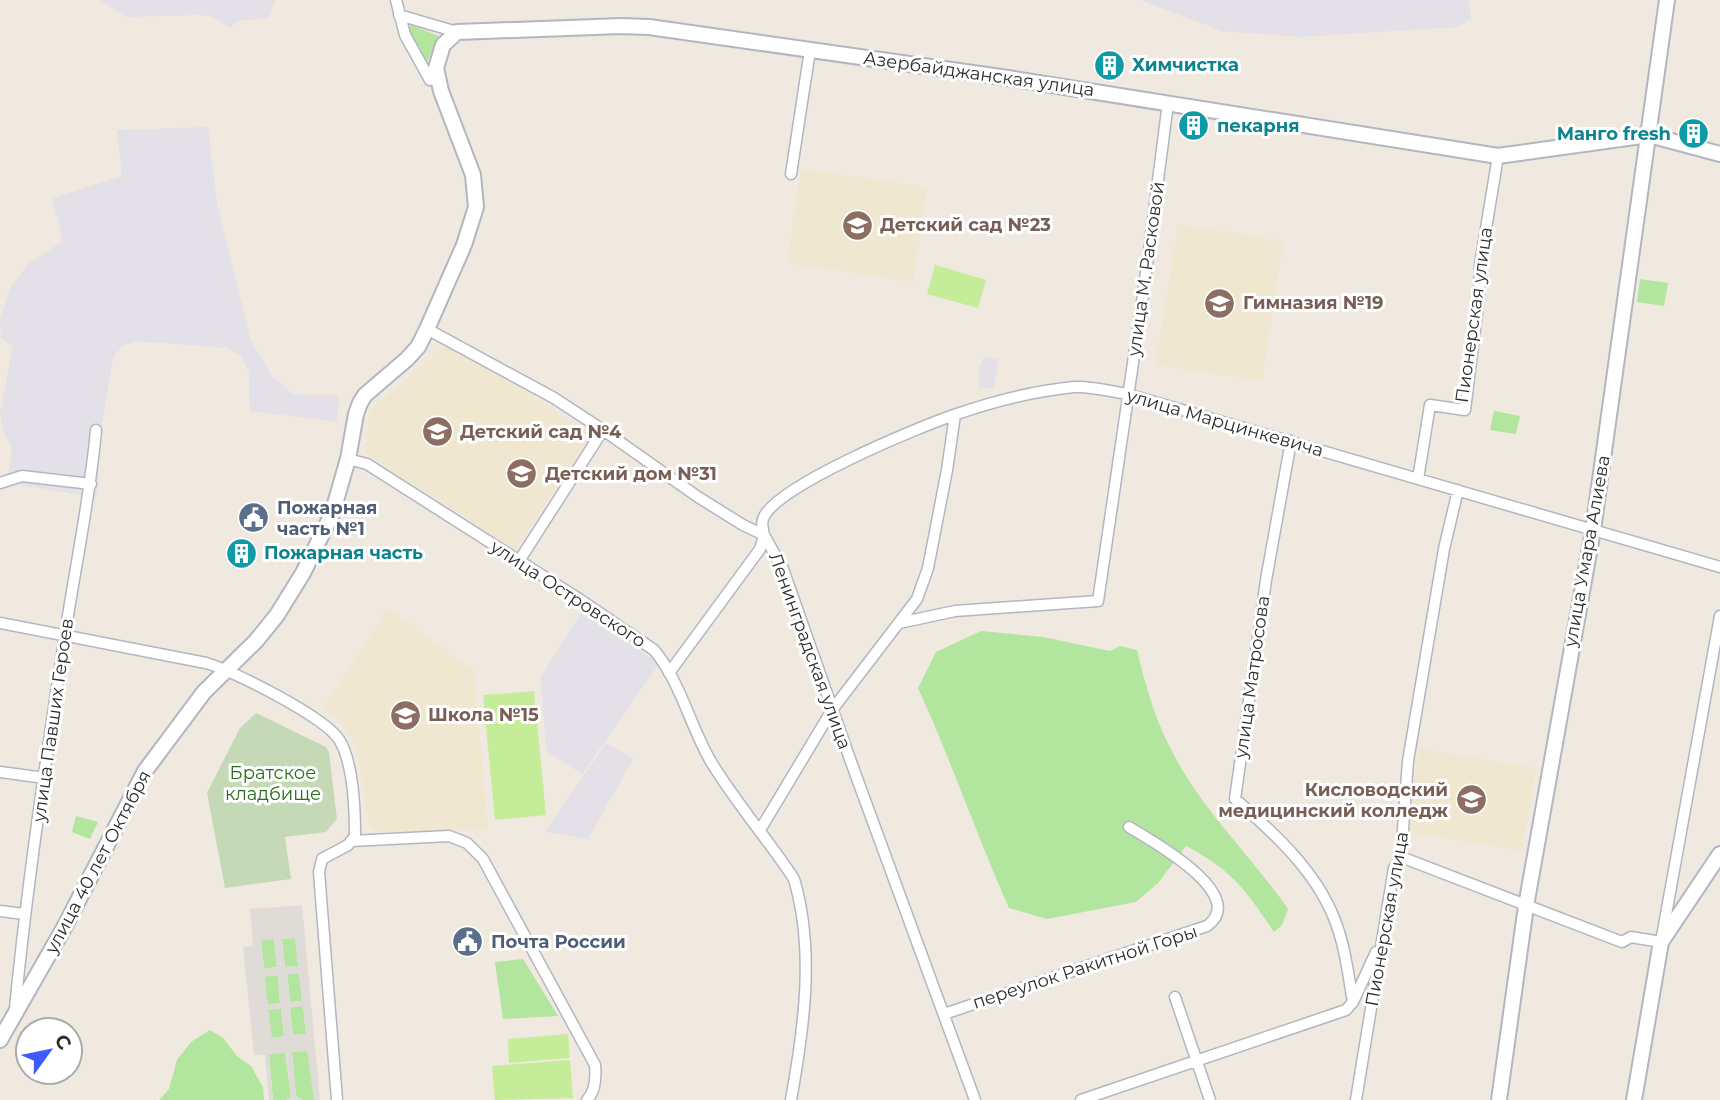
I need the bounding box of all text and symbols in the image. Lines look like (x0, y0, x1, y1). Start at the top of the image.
street label: Азербайджанская улица (862, 47, 1096, 101)
building icon: Химчистка (1092, 48, 1126, 82)
place label: Химчистка (1132, 54, 1239, 76)
building icon: пекарня (1177, 109, 1211, 143)
place label: пекарня (1217, 115, 1299, 137)
building icon: Манго fresh (1677, 117, 1711, 151)
place label: Манго fresh (1557, 123, 1671, 145)
street label: улица М. Расковой (1123, 180, 1169, 359)
school or university icon: Детский сад №23 (840, 208, 874, 242)
place label: Детский сад №23 (880, 214, 1051, 236)
street label: Пионерская улица (1451, 226, 1497, 404)
school or university icon: Гимназия №19 (1203, 286, 1237, 320)
place label: Гимназия №19 (1243, 292, 1384, 314)
street label: улица Марцинкевича (1123, 384, 1326, 462)
school or university icon: Детский сад №4 (420, 415, 454, 449)
place label: Детский сад №4 (460, 421, 622, 443)
street label: улица Умара Алиева (1559, 453, 1615, 650)
school or university icon: Детский дом №31 (505, 457, 539, 491)
place label: Детский дом №31 (545, 463, 717, 485)
place label: Пожарная часть №1 (277, 497, 377, 540)
public building icon: Пожарная часть №1 (237, 501, 271, 535)
street label: улица Островского (485, 535, 650, 652)
building icon: Пожарная часть (224, 536, 258, 570)
place label: Пожарная часть (264, 542, 423, 564)
street label: Ленинградская улица (764, 550, 856, 752)
street label: улица Матросова (1230, 594, 1274, 761)
street label: улица Павших Героев (28, 617, 78, 824)
school or university icon: Школа №15 (388, 698, 422, 732)
place label: Школа №15 (428, 704, 539, 726)
park label: Братское кладбище (225, 762, 321, 805)
street label: улица 40 лет Октября (40, 767, 156, 958)
place label: Кисловодский медицинский колледж (1218, 779, 1449, 822)
school or university icon: Кисловодский медицинский колледж (1454, 783, 1488, 817)
street label: Пионерская улица (1361, 830, 1413, 1008)
street label: переулок Ракитной Горы (970, 920, 1200, 1014)
public building icon: Почта России (451, 925, 485, 959)
place label: Почта России (491, 931, 626, 953)
north arrow (14, 1016, 84, 1086)
text: С (49, 1030, 76, 1054)

